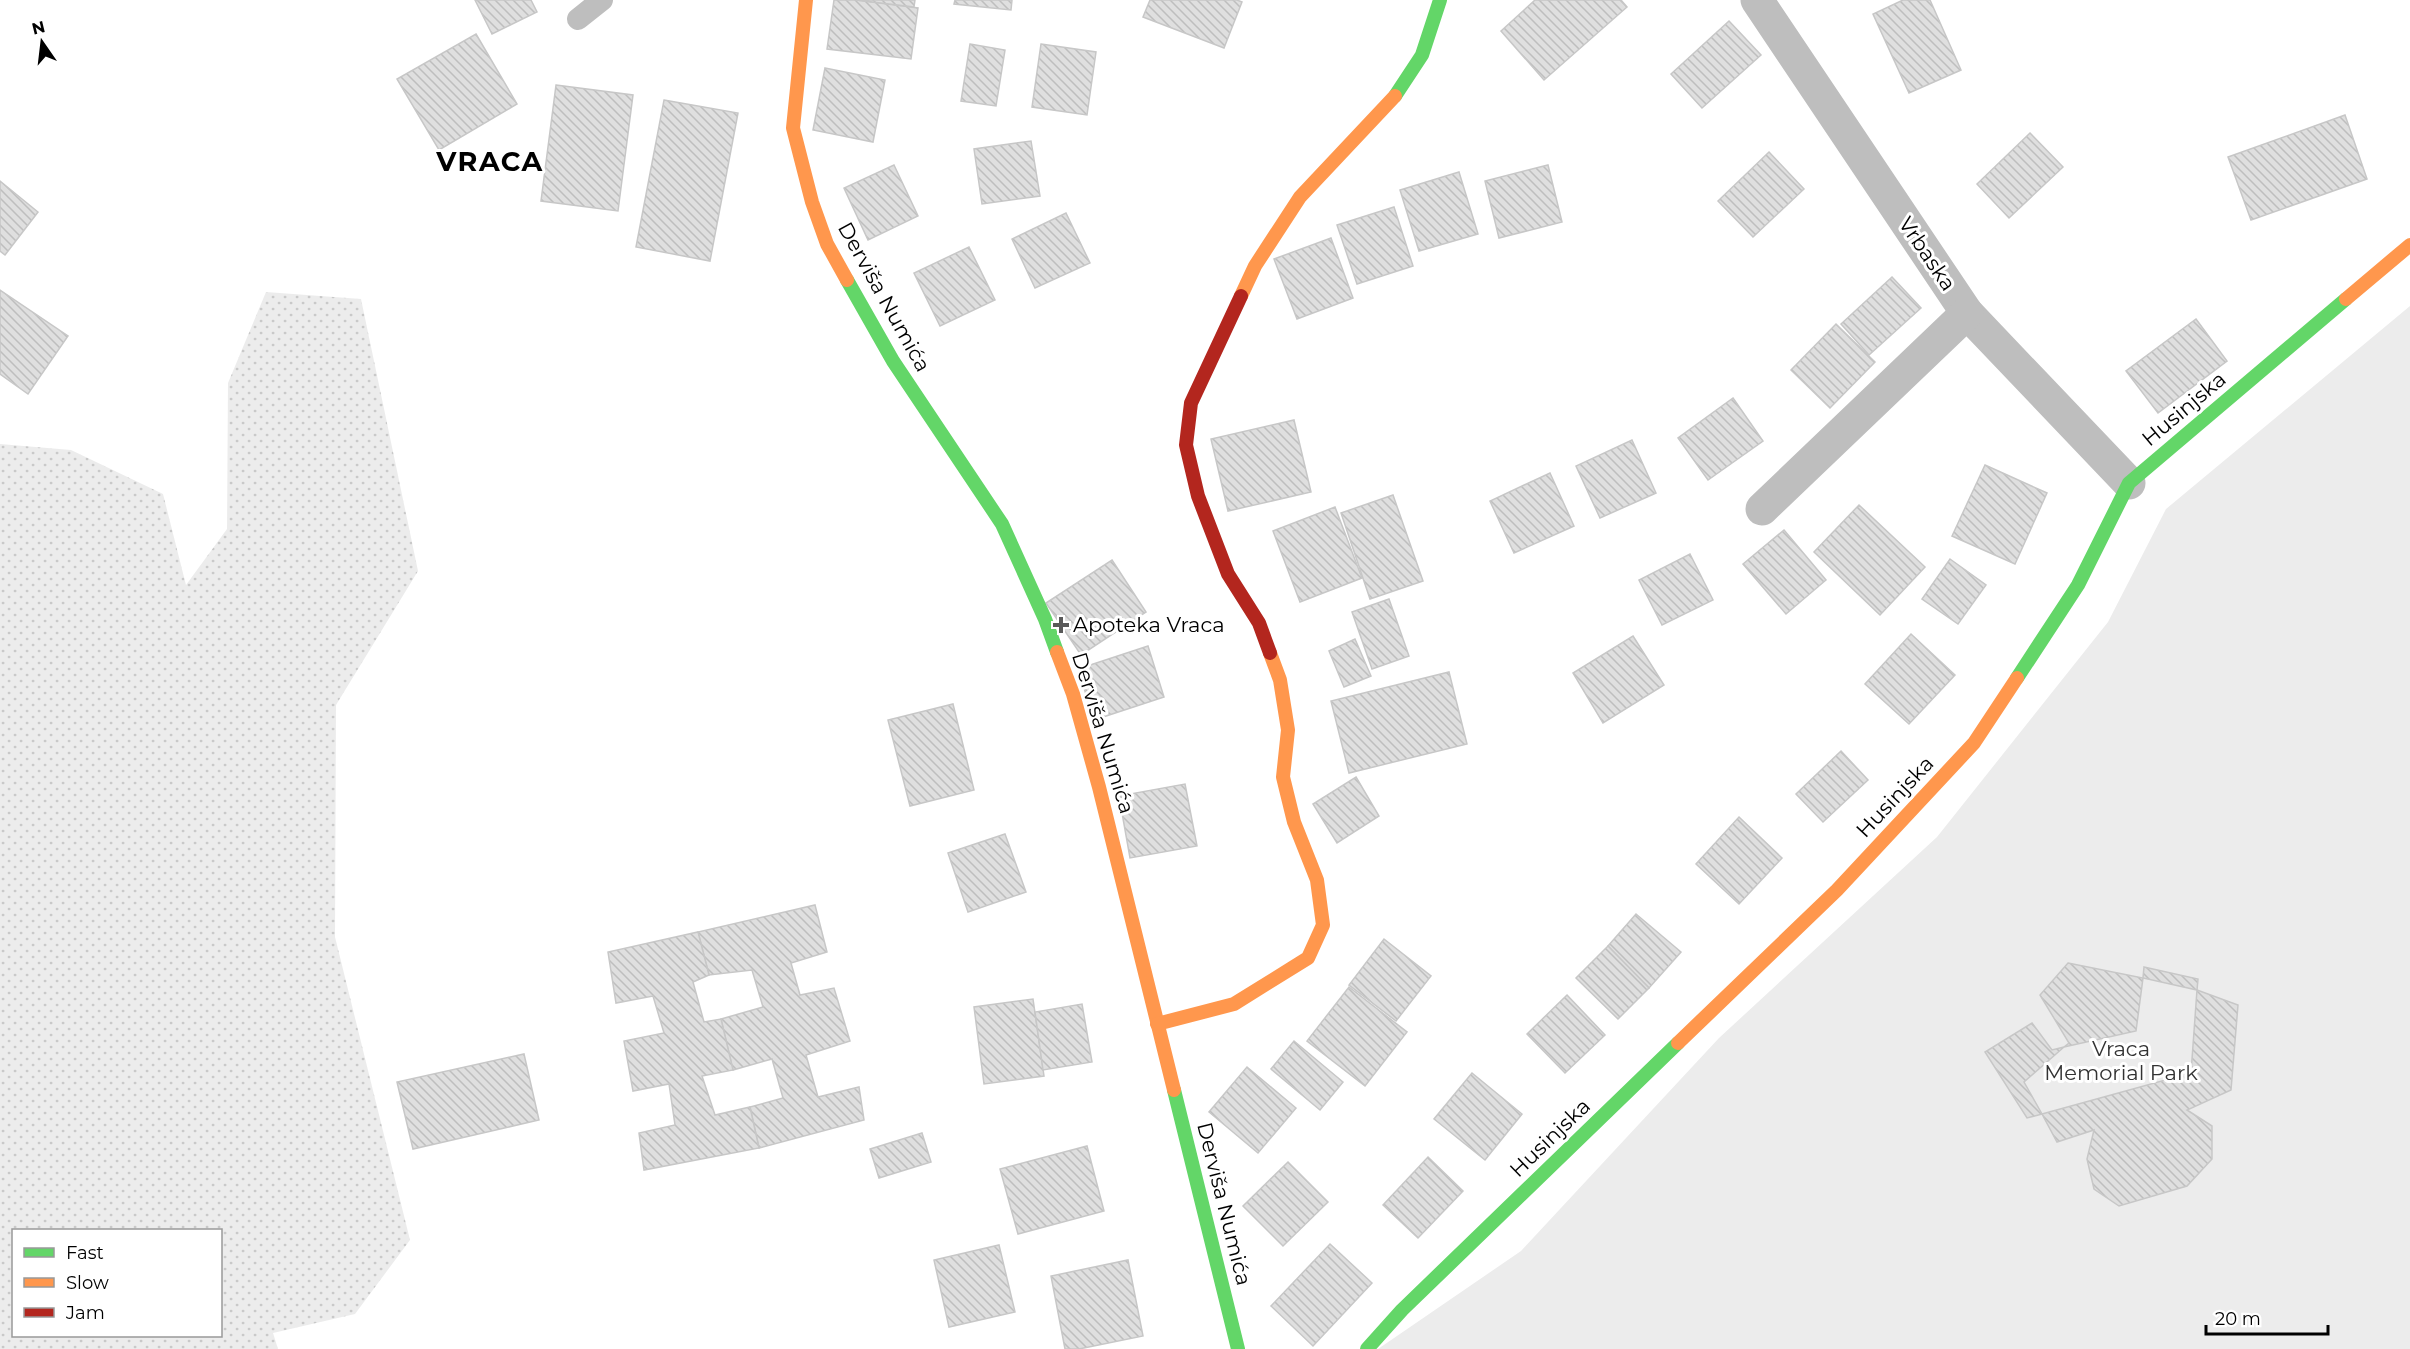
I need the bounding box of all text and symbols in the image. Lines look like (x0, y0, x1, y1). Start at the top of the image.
north arrow (12, 12, 72, 72)
text: N (30, 17, 47, 39)
district label: VRACA (435, 145, 544, 178)
street label: Vrbaska (1894, 212, 1961, 295)
street label: Derviša Numića (833, 218, 936, 376)
street label: Husinjska (2137, 366, 2231, 451)
place label: Apoteka Vraca (1073, 612, 1225, 637)
marker: Apoteka Vraca (1054, 618, 1068, 632)
street label: Derviša Numića (1067, 649, 1140, 816)
street label: Husinjska (1851, 751, 1939, 842)
park label: Vraca Memorial Park (2044, 1036, 2198, 1085)
street label: Husinjska (1504, 1093, 1595, 1182)
street label: Derviša Numića (1192, 1120, 1257, 1288)
legend (12, 1229, 222, 1337)
text: Fast (66, 1242, 104, 1264)
text: Slow (66, 1272, 109, 1294)
scale bar (2206, 1298, 2328, 1336)
text: Jam (65, 1302, 105, 1324)
text: 20 m (2215, 1308, 2261, 1330)

